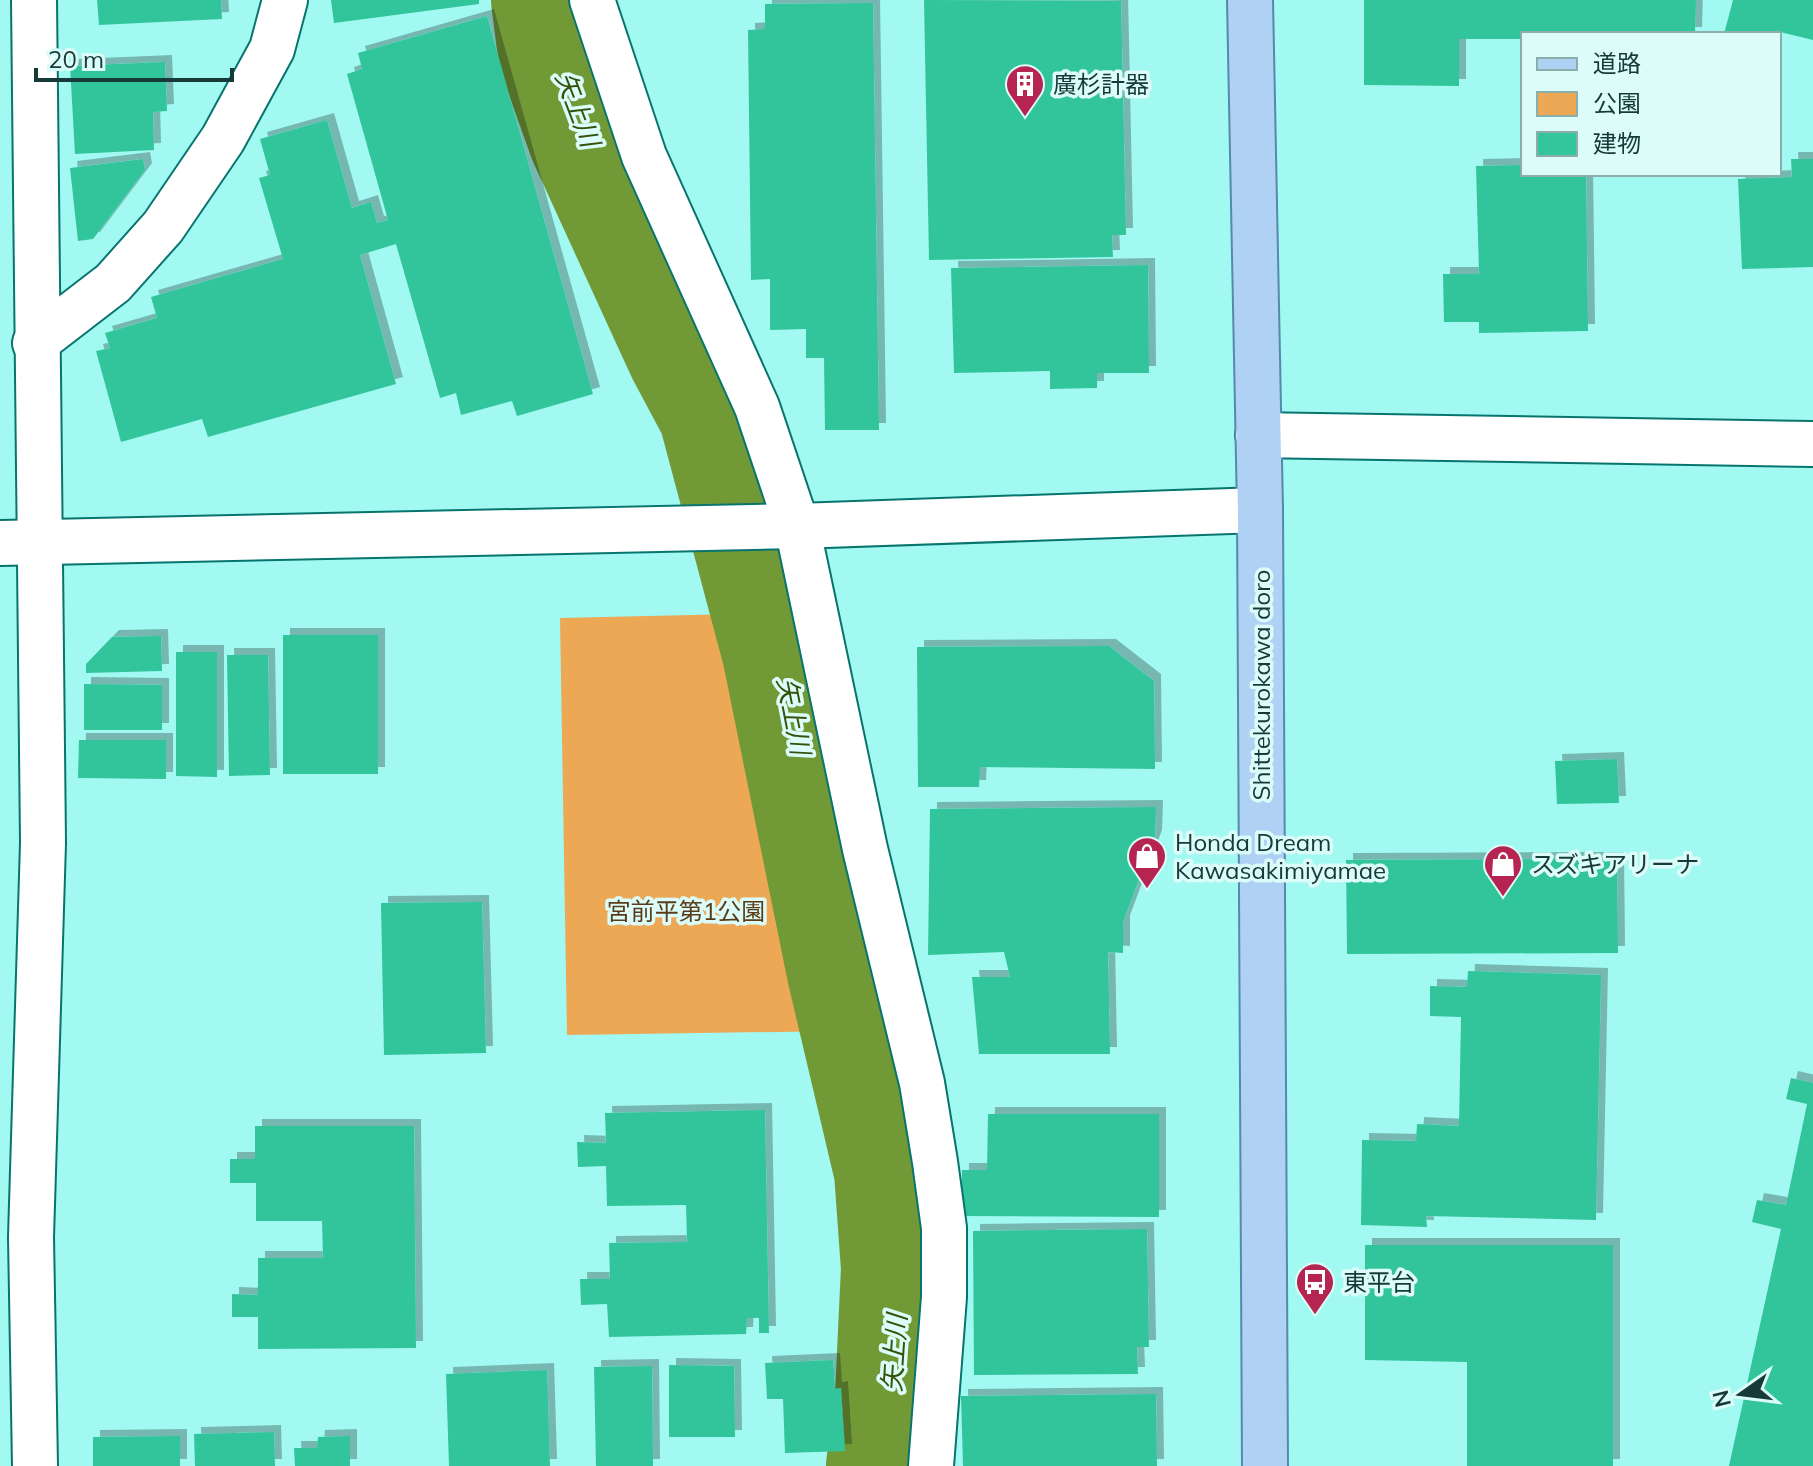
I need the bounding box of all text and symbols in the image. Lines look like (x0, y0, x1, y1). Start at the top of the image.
scale bar (36, 32, 232, 82)
legend (1521, 32, 1781, 176)
text: 20 m (48, 44, 104, 74)
text: 道路 (1593, 48, 1641, 78)
building icon: 廣杉計器 (1004, 63, 1046, 118)
water label: 矢上川 (549, 67, 608, 154)
place label: 廣杉計器 (1053, 69, 1149, 99)
text: 公園 (1593, 88, 1641, 118)
text: 建物 (1593, 128, 1641, 158)
street label: Shittekurokawa doro (1246, 570, 1276, 800)
water label: 矢上川 (770, 675, 818, 760)
place label: Honda Dream Kawasakimiyamae (1175, 827, 1386, 885)
shop icon: Honda Dream Kawasakimiyamae (1126, 835, 1168, 890)
shop icon: スズキアリーナ (1482, 843, 1524, 898)
place label: スズキアリーナ (1531, 849, 1699, 879)
park label: 宮前平第1公園 (607, 896, 765, 926)
bus stop icon: 東平台 (1294, 1261, 1336, 1316)
place label: 東平台 (1343, 1267, 1415, 1297)
water label: 矢上川 (875, 1310, 913, 1393)
north arrow (1701, 1354, 1781, 1434)
text: N (1706, 1387, 1737, 1410)

